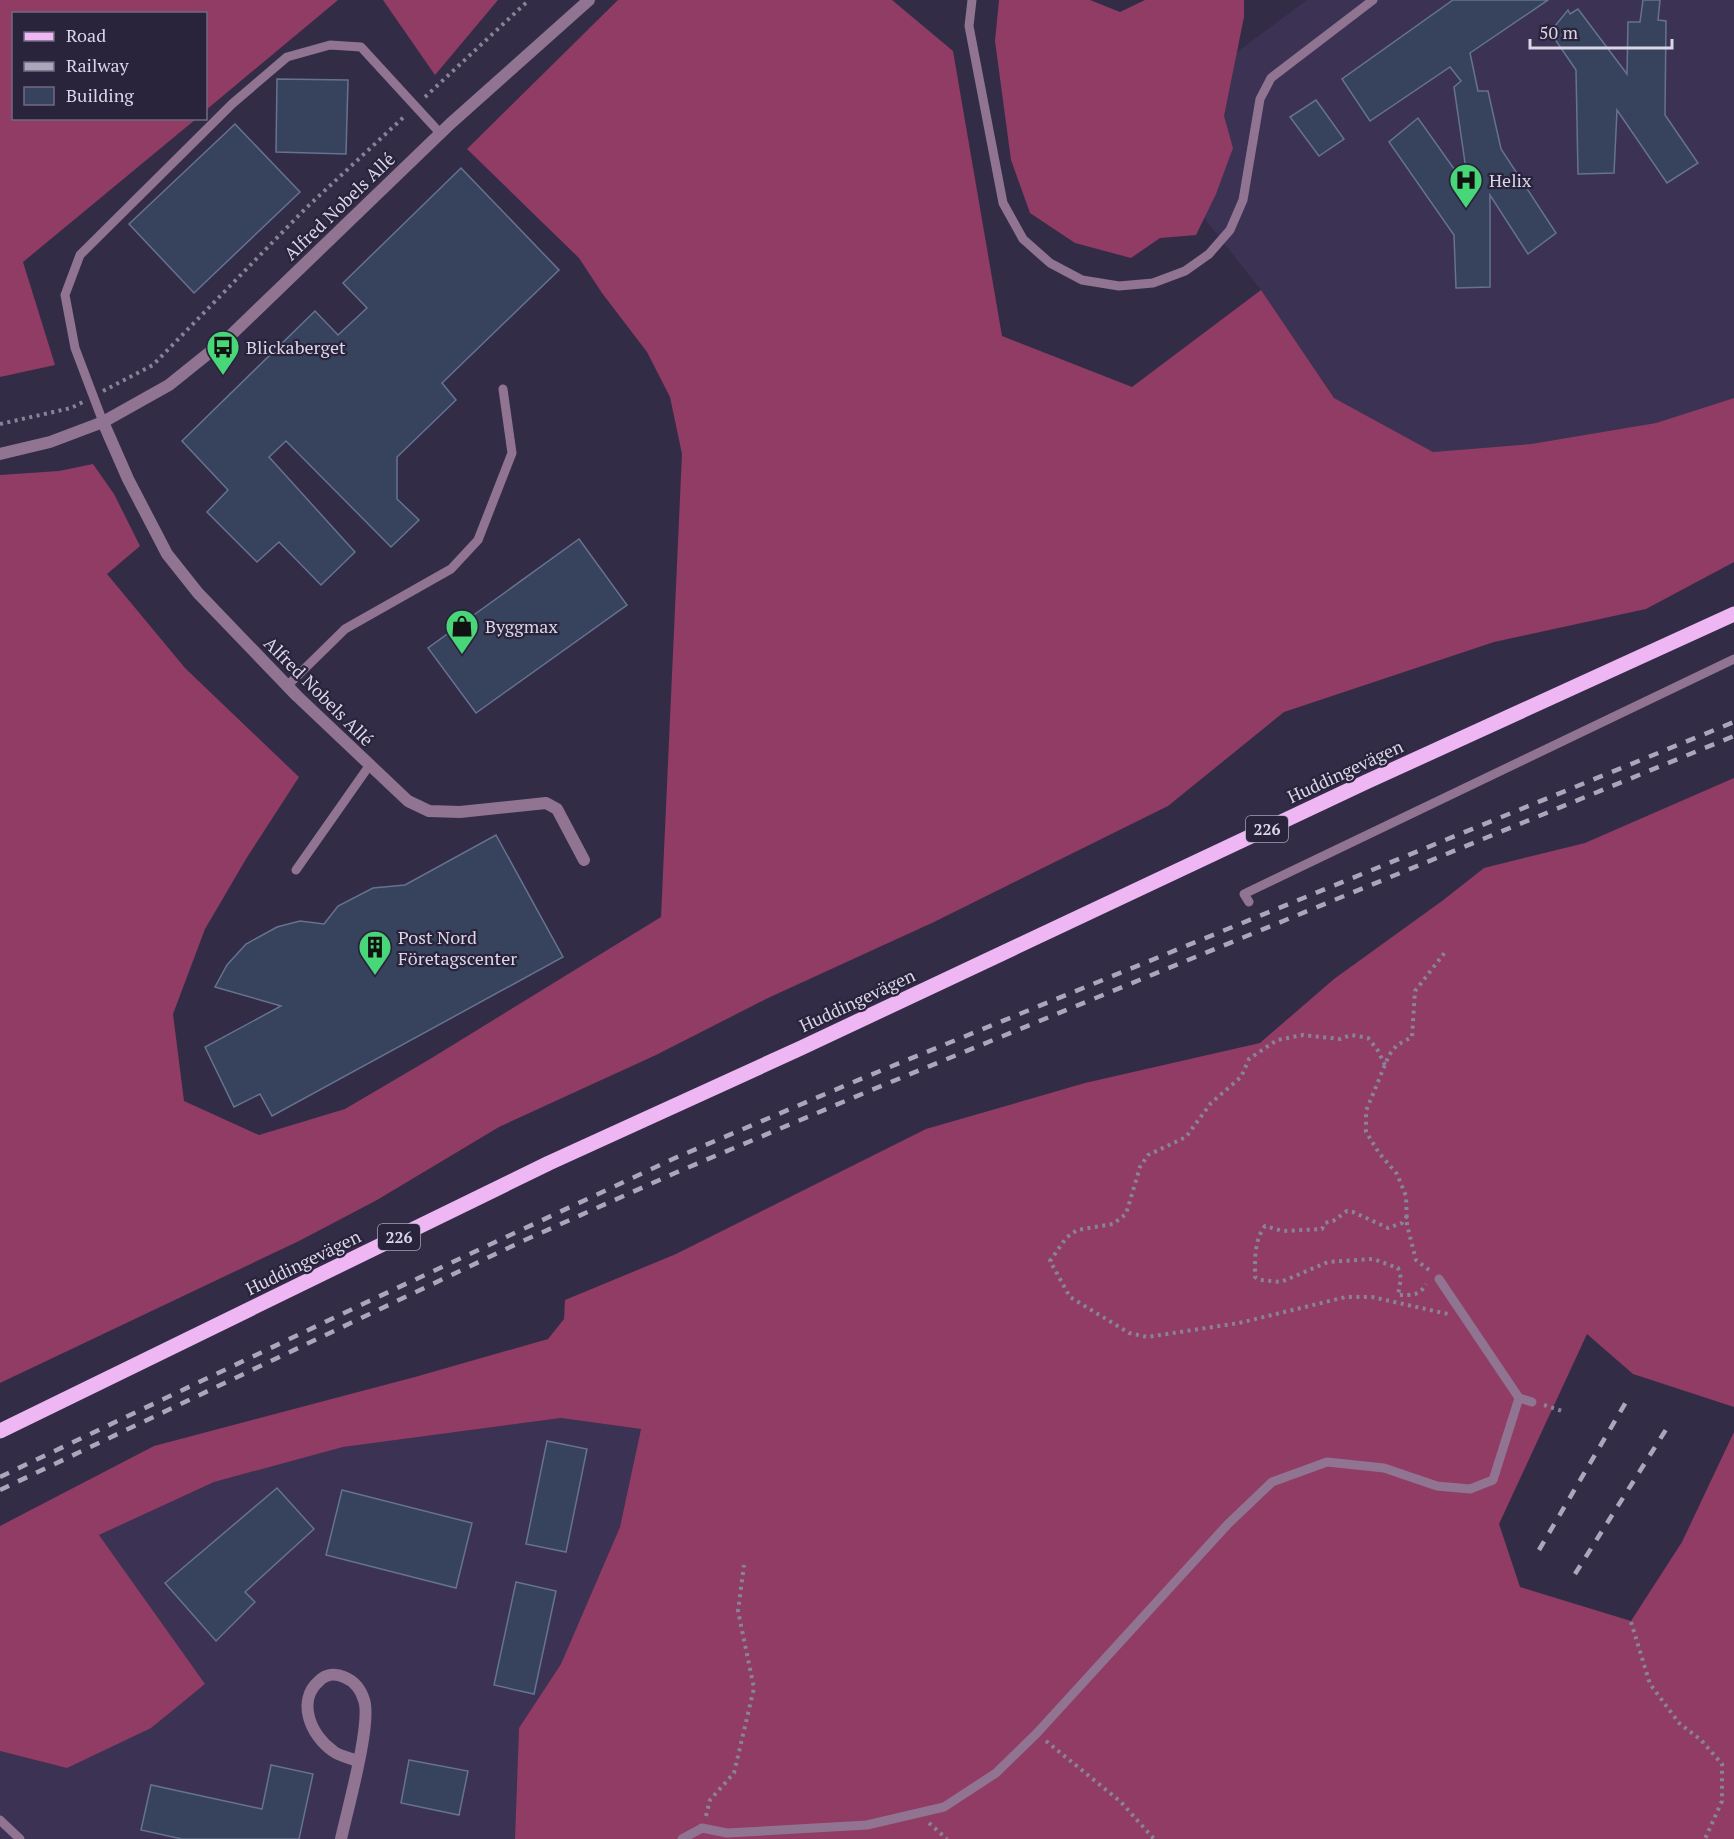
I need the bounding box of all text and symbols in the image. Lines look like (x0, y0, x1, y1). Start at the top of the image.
legend (12, 12, 207, 120)
scale bar (1530, 12, 1672, 50)
text: 50 m (1539, 20, 1579, 44)
text: Road (66, 23, 106, 47)
text: Railway (66, 53, 130, 77)
text: Building (66, 83, 134, 107)
street label: Alfred Nobels Allé (278, 147, 400, 265)
hospital icon: Helix (1448, 162, 1484, 209)
place label: Helix (1489, 168, 1532, 192)
bus stop icon: Blickaberget (205, 329, 241, 376)
place label: Blickaberget (246, 335, 346, 359)
shop icon: Byggmax (444, 608, 480, 655)
place label: Byggmax (485, 614, 558, 638)
street label: Alfred Nobels Allé (259, 631, 379, 751)
street label: Huddingevägen (1283, 734, 1407, 808)
road number: 226 (1246, 816, 1288, 842)
place label: Post Nord Företagscenter (398, 925, 517, 970)
building icon: Post Nord Företagscenter (357, 929, 393, 976)
street label: Huddingevägen (795, 963, 919, 1037)
street label: Huddingevägen (241, 1224, 365, 1300)
road number: 226 (378, 1224, 420, 1250)

